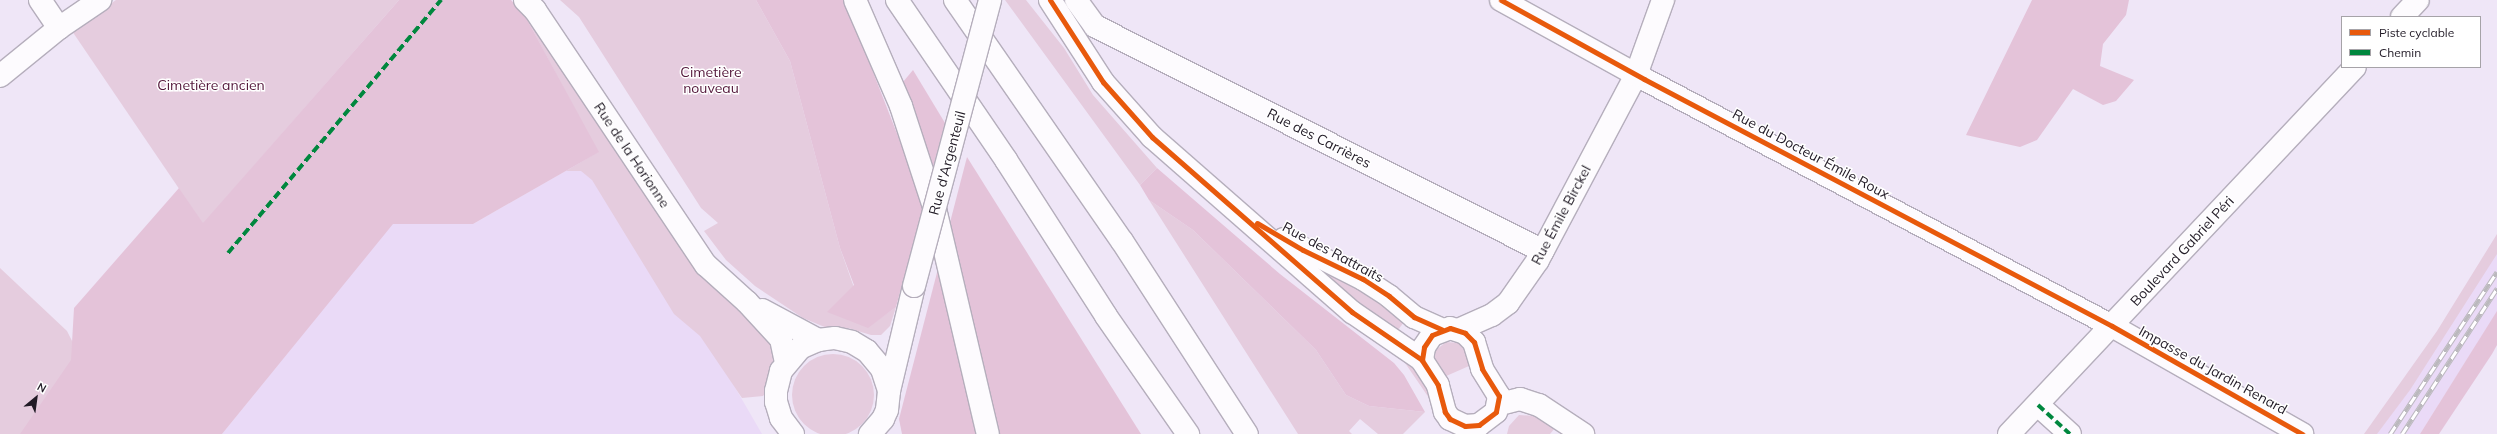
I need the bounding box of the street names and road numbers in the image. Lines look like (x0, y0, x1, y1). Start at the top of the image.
street label: Rue de la Horionne (591, 99, 673, 211)
street label: Rue des Carrières (1264, 105, 1374, 171)
street label: Rue du Docteur Émile Roux (1730, 105, 1892, 203)
street label: Rue d'Argenteuil (925, 109, 969, 217)
street label: Rue Émile Birckel (1528, 162, 1594, 268)
street label: Boulevard Gabriel Péri (2127, 193, 2237, 309)
street label: Rue des Rattraits (1280, 218, 1386, 286)
street label: Impasse du Jardin Renard (2136, 322, 2290, 418)

